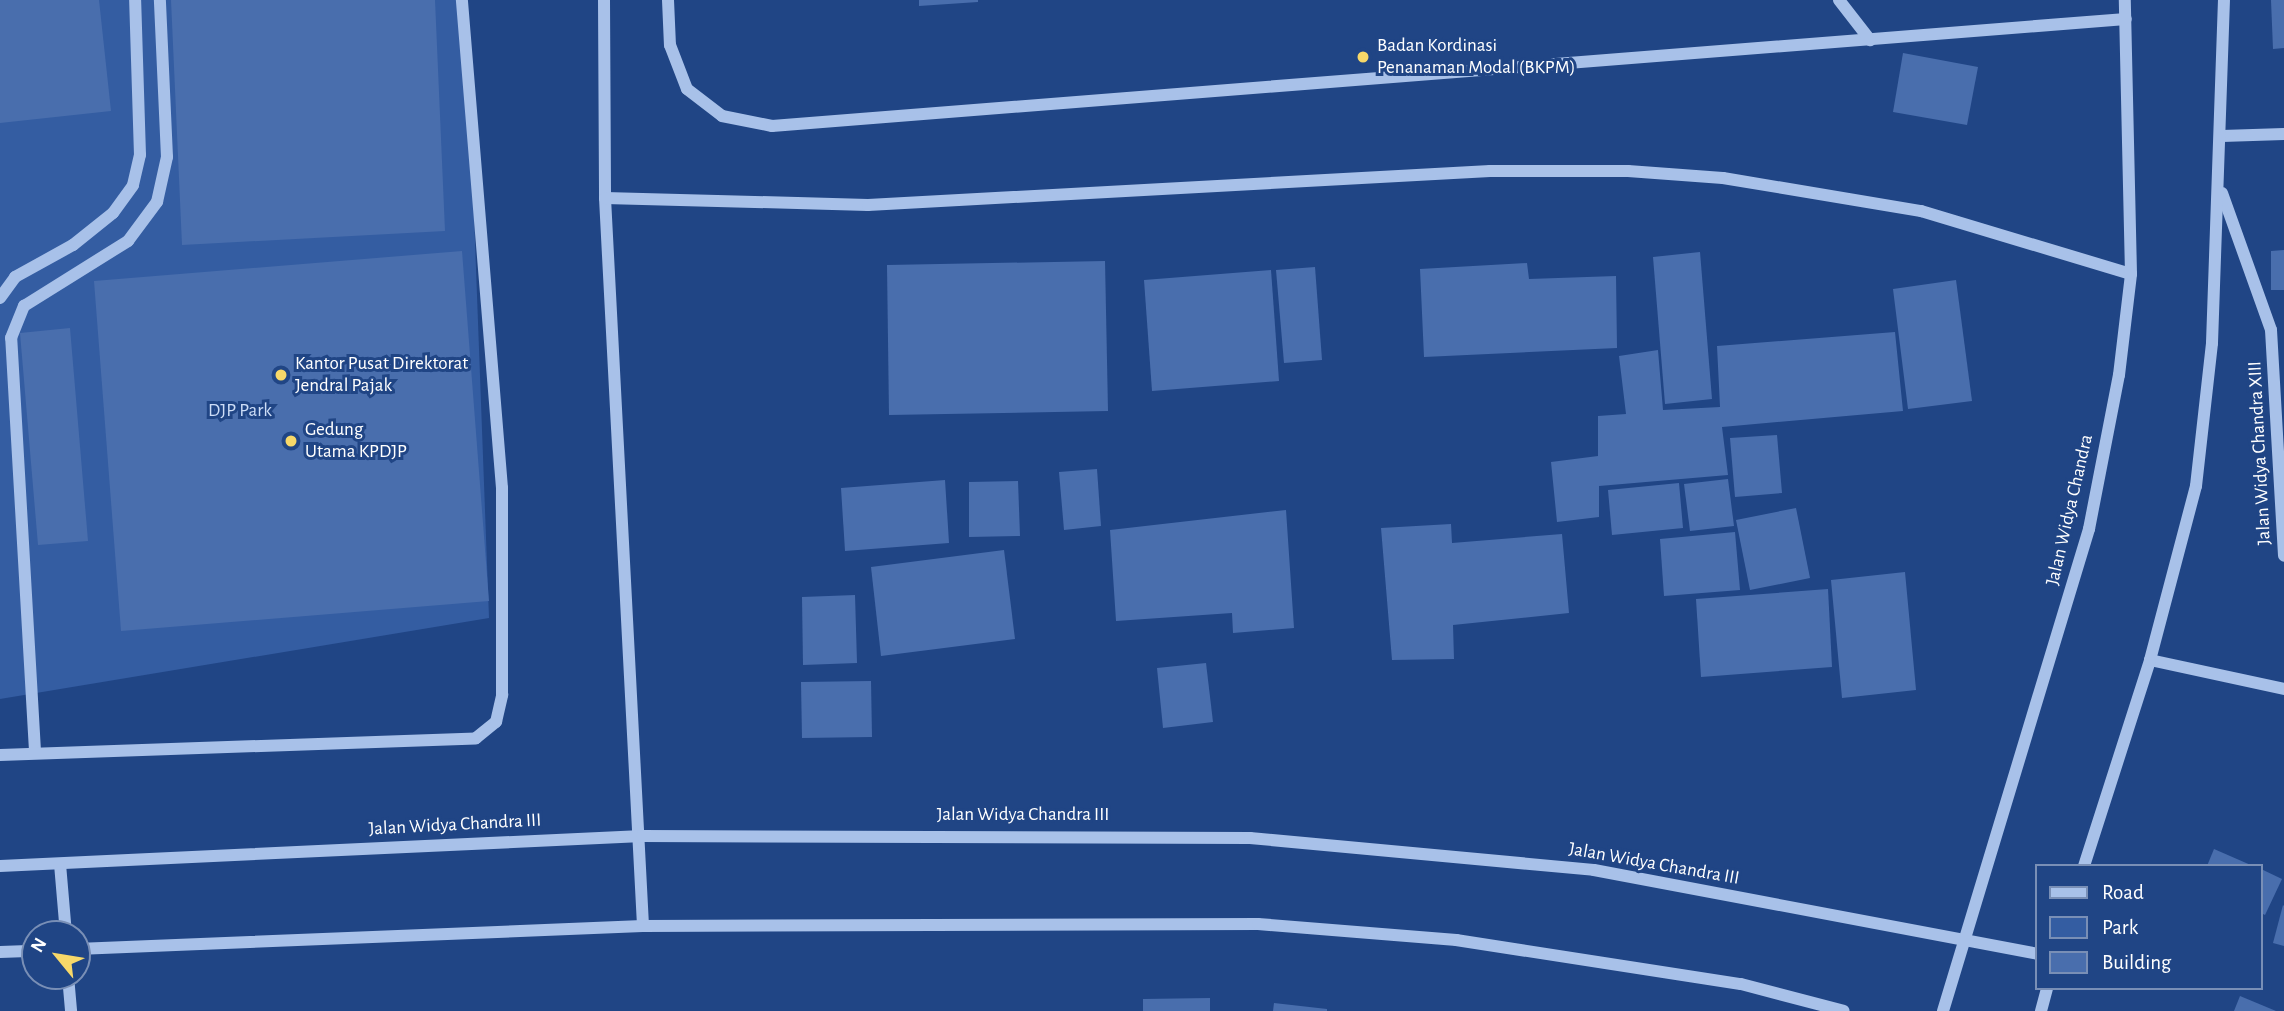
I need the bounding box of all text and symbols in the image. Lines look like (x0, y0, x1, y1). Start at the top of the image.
place label: Badan Kordinasi Penanaman Modal (BKPM) (1377, 35, 1575, 79)
marker: Badan Kordinasi Penanaman Modal (BKPM) (1355, 49, 1371, 65)
place label: Kantor Pusat Direktorat Jendral Pajak (295, 353, 468, 397)
street label: Jalan Widya Chandra XIII (2244, 361, 2276, 545)
marker: Kantor Pusat Direktorat Jendral Pajak (273, 367, 289, 383)
park label: DJP Park (208, 400, 272, 422)
place label: Gedung Utama KPDJP (305, 419, 407, 463)
street label: Jalan Widya Chandra (2042, 432, 2098, 588)
marker: Gedung Utama KPDJP (283, 433, 299, 449)
street label: Jalan Widya Chandra III (937, 804, 1109, 826)
street label: Jalan Widya Chandra III (368, 809, 542, 841)
street label: Jalan Widya Chandra III (1567, 838, 1741, 890)
legend (2036, 864, 2263, 990)
text: Road (2102, 882, 2144, 903)
text: Park (2102, 917, 2138, 938)
north arrow (21, 920, 91, 990)
text: N (28, 935, 51, 956)
text: Building (2102, 952, 2171, 973)

